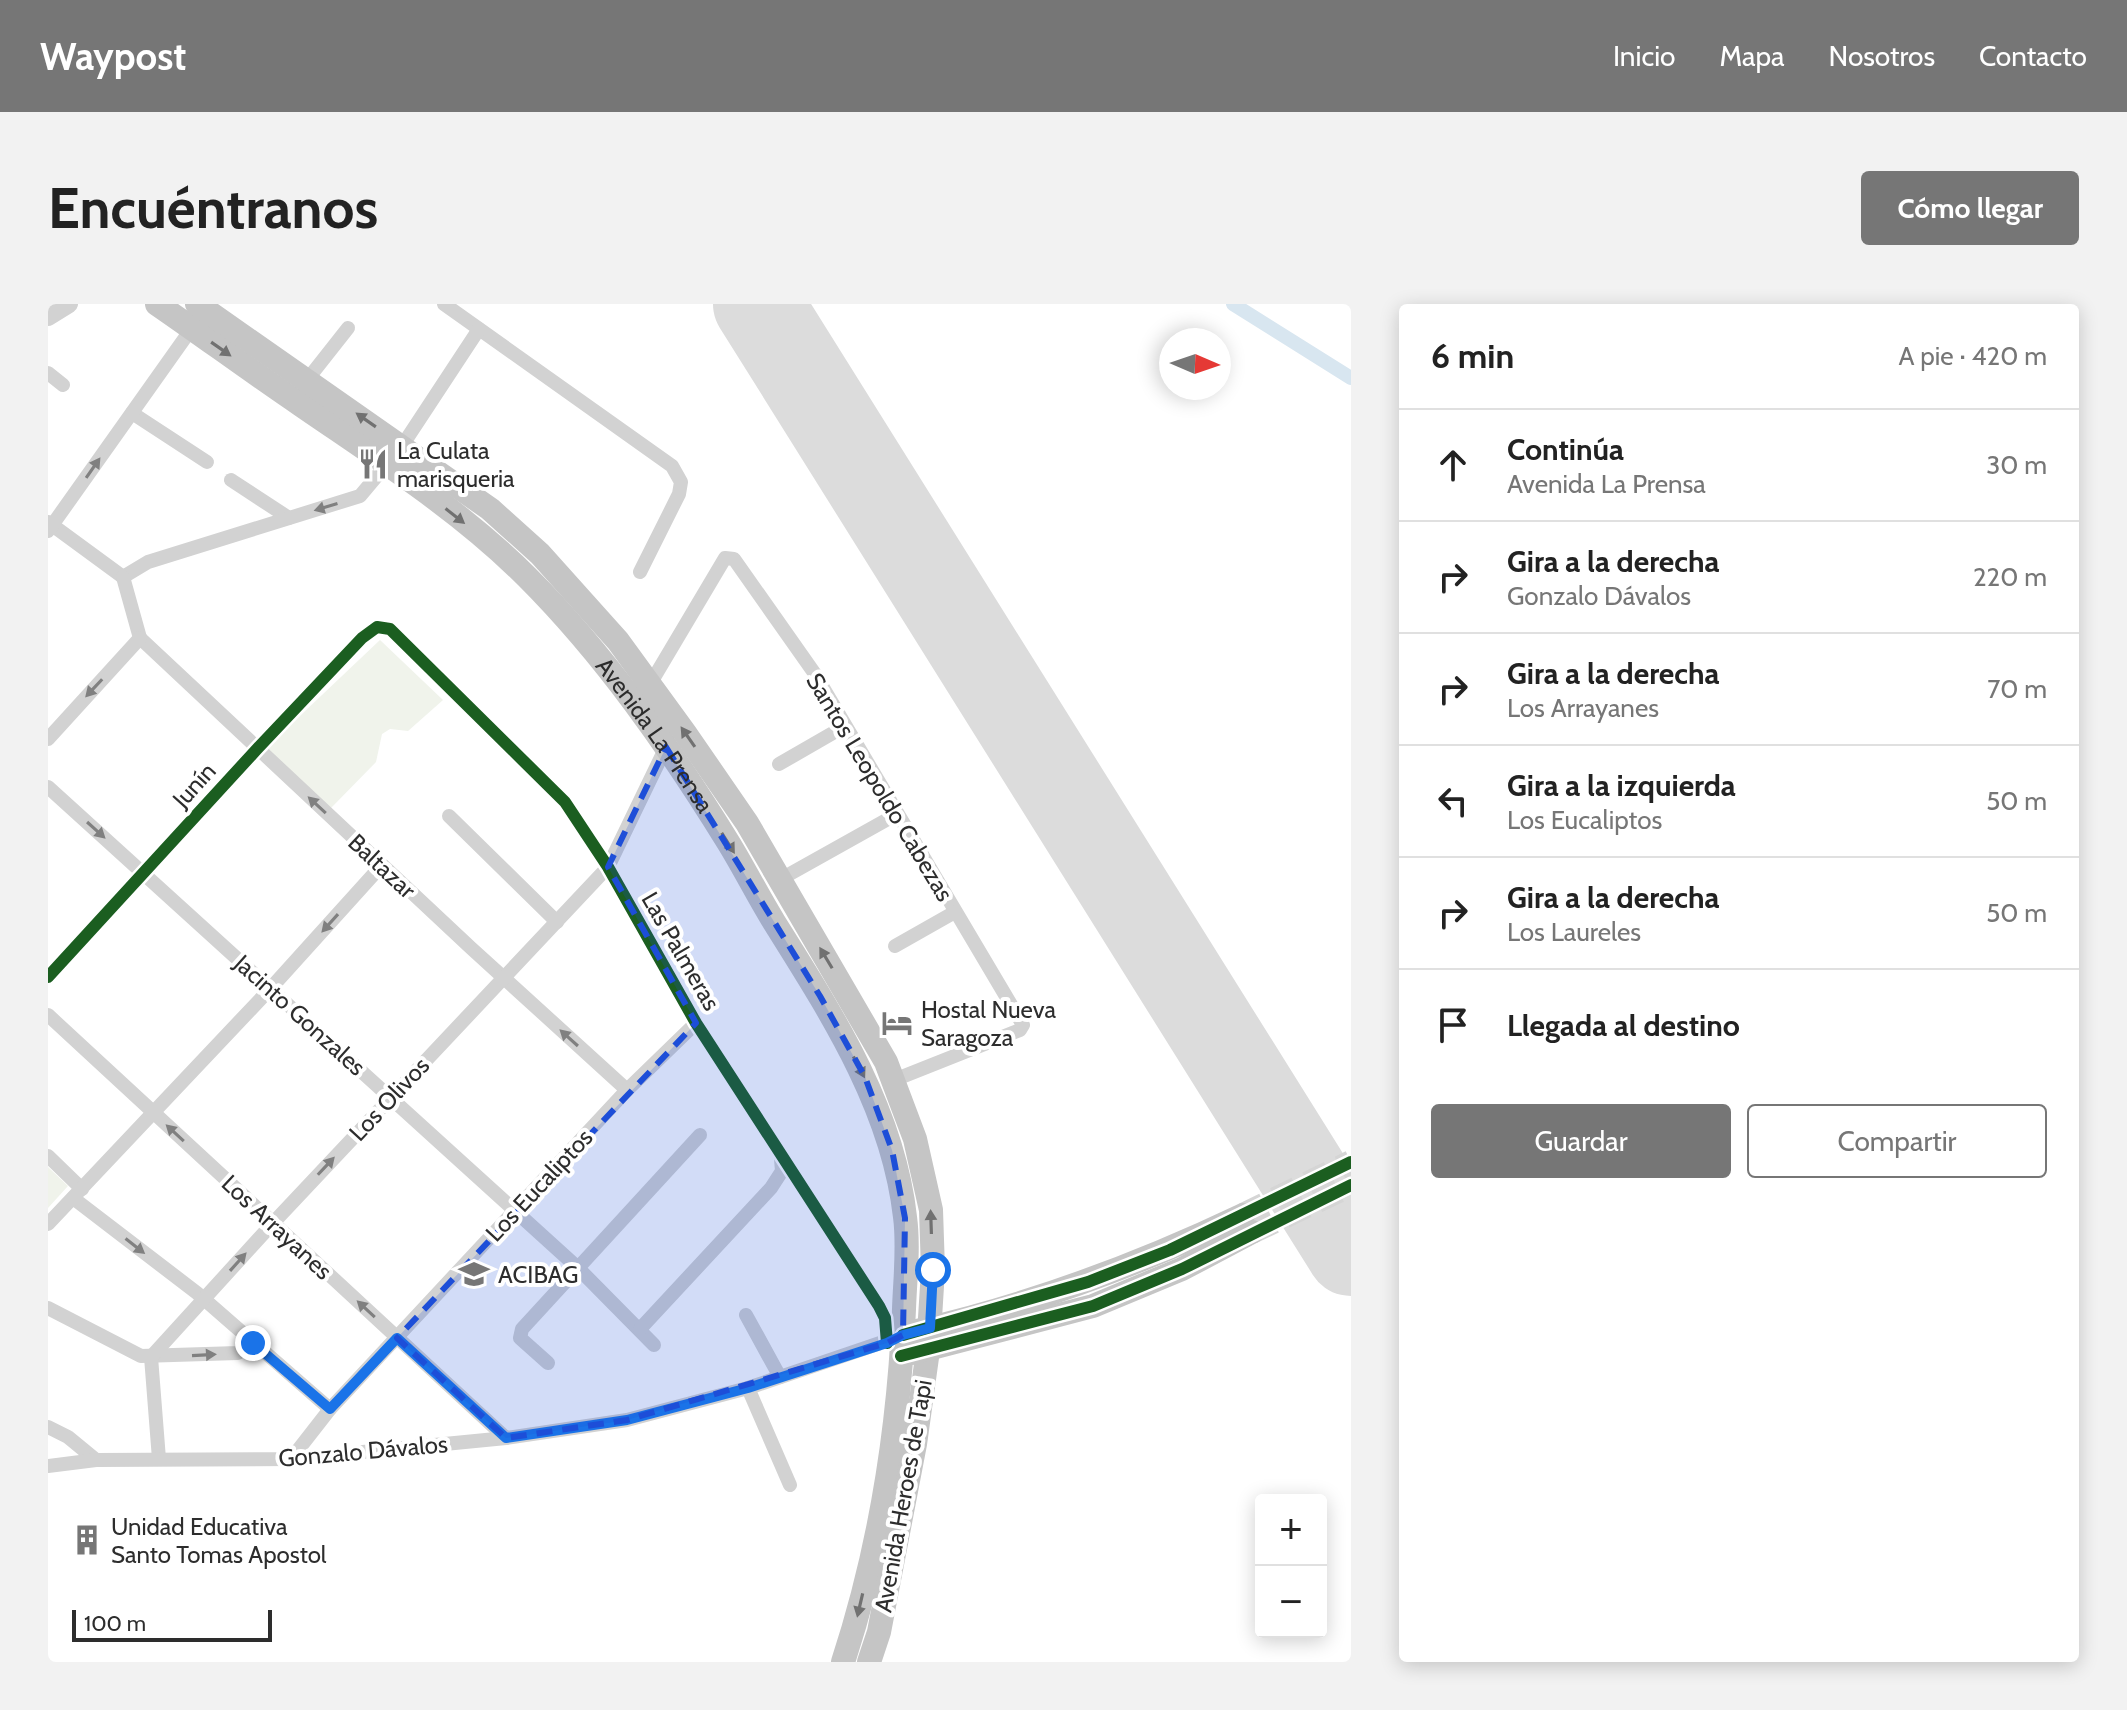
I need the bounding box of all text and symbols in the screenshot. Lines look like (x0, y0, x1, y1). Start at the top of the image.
text: Waypost (40, 33, 186, 80)
text: Inicio (1613, 39, 1676, 73)
text: Mapa (1720, 39, 1785, 73)
text: Nosotros (1829, 39, 1935, 73)
text: Contacto (1979, 39, 2087, 73)
button: Cómo llegar (1861, 171, 2079, 245)
text: Encuéntranos (48, 174, 378, 242)
north arrow (1159, 328, 1231, 400)
text: 6 min (1431, 335, 1514, 377)
text: A pie · 420 m (1898, 340, 2047, 372)
one-way arrow (211, 341, 232, 356)
one-way arrow (355, 413, 376, 428)
text: Continúa (1507, 431, 1624, 468)
place label: La Culata marisqueria (397, 436, 515, 493)
icon: ahead (1431, 443, 1475, 487)
restaurant icon: La Culata marisqueria (356, 447, 390, 481)
text: 30 m (1986, 449, 2047, 481)
one-way arrow (85, 458, 101, 478)
text: Avenida La Prensa (1507, 468, 1706, 500)
one-way arrow (314, 501, 338, 514)
one-way arrow (445, 508, 465, 524)
text: Gira a la derecha (1507, 543, 1719, 580)
icon: right (1431, 555, 1475, 599)
text: 220 m (1973, 561, 2047, 593)
text: Gonzalo Dávalos (1507, 580, 1691, 612)
street label: Avenida La Prensa (590, 651, 720, 818)
text: Gira a la derecha (1507, 655, 1719, 692)
icon: right (1431, 667, 1475, 711)
street label: Santos Leopoldo Cabezas (800, 668, 960, 906)
text: 70 m (1987, 673, 2047, 705)
one-way arrow (86, 679, 104, 698)
text: Los Arrayanes (1507, 692, 1659, 724)
one-way arrow (681, 727, 696, 748)
street label: Junín (166, 757, 222, 814)
text: Gira a la izquierda (1507, 767, 1736, 804)
icon: left (1431, 779, 1475, 823)
text: 50 m (1986, 785, 2047, 817)
one-way arrow (307, 796, 326, 814)
text: Los Eucaliptos (1507, 804, 1662, 836)
one-way arrow (86, 821, 105, 839)
street label: Baltazar (342, 828, 422, 905)
one-way arrow (721, 832, 735, 854)
text: Gira a la derecha (1507, 879, 1719, 916)
street label: Las Palmeras (636, 887, 727, 1015)
icon: right (1431, 891, 1475, 935)
text: 50 m (1986, 897, 2047, 929)
one-way arrow (321, 914, 339, 933)
text: Los Laureles (1507, 916, 1641, 948)
one-way arrow (819, 947, 833, 969)
street label: Jacinto Gonzales (228, 948, 372, 1081)
place label: Hostal Nueva Saragoza (921, 995, 1056, 1052)
icon: arrive (1431, 1003, 1475, 1047)
hotel icon: Hostal Nueva Saragoza (880, 1006, 914, 1040)
text: Llegada al destino (1507, 1007, 1740, 1044)
one-way arrow (559, 1029, 579, 1047)
street label: Los Olivos (343, 1051, 435, 1147)
one-way arrow (853, 1056, 866, 1079)
button: Guardar (1431, 1104, 1731, 1178)
button: Compartir (1747, 1104, 2047, 1178)
street label: Los Eucaliptos (480, 1123, 598, 1247)
one-way arrow (166, 1124, 185, 1142)
one-way arrow (317, 1157, 335, 1176)
street label: Los Arrayanes (216, 1169, 338, 1285)
one-way arrow (924, 1209, 937, 1234)
one-way arrow (125, 1237, 145, 1253)
one-way arrow (229, 1252, 247, 1271)
route start (915, 1252, 951, 1288)
school or university icon: ACIBAG (457, 1257, 491, 1291)
place label: ACIBAG (498, 1260, 578, 1289)
one-way arrow (357, 1300, 376, 1318)
route end (235, 1325, 271, 1361)
one-way arrow (192, 1348, 217, 1361)
street label: Avenida Heroes de Tapi (868, 1377, 938, 1615)
street label: Gonzalo Dávalos (277, 1429, 449, 1473)
map controls (1255, 1494, 1327, 1638)
button: + (1255, 1494, 1327, 1566)
place label: Unidad Educativa Santo Tomas Apostol (111, 1512, 327, 1569)
building icon: Unidad Educativa Santo Tomas Apostol (70, 1523, 104, 1557)
button: − (1255, 1566, 1327, 1638)
one-way arrow (853, 1592, 865, 1617)
scale bar (72, 1606, 272, 1642)
text: 100 m (84, 1610, 146, 1637)

